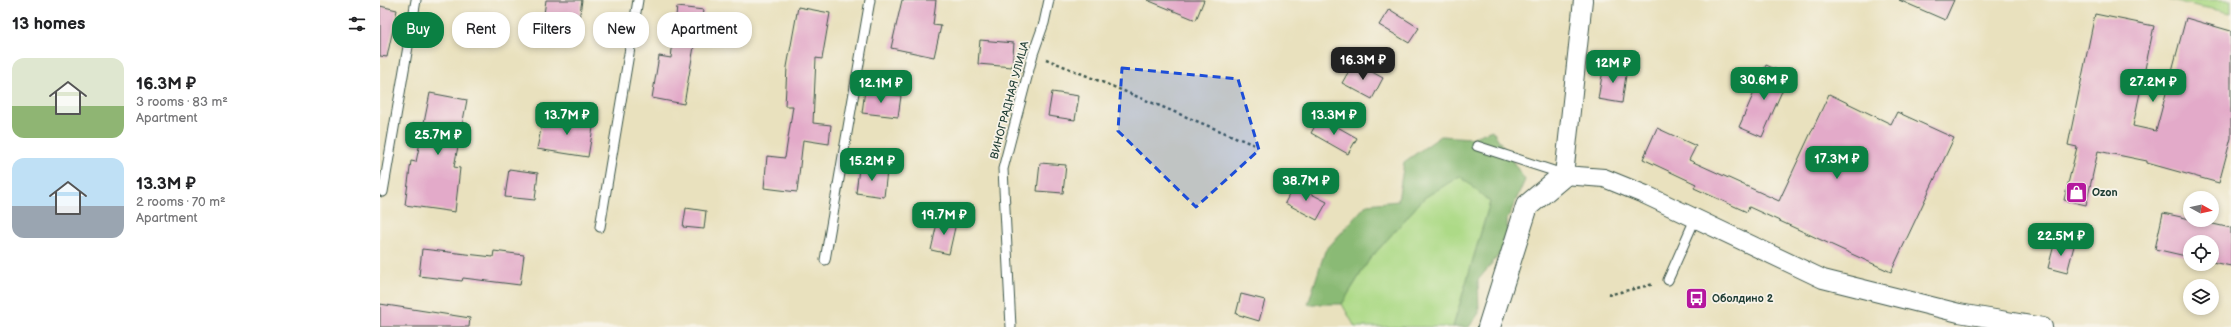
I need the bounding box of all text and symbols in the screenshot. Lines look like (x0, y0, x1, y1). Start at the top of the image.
chip: Buy (392, 12, 444, 48)
chip: Rent (452, 12, 510, 48)
chip: Filters (518, 12, 585, 48)
chip: New (593, 12, 649, 48)
chip: Apartment (657, 12, 752, 48)
icon: filters (346, 13, 368, 35)
text: 13 homes (12, 14, 85, 34)
street label: ВИНОГРАДНАЯ УЛИЦА (987, 39, 1032, 161)
pin: 16.3M ₽ (1326, 47, 1400, 81)
pin: 12M ₽ (1585, 50, 1641, 84)
text: 16.3M ₽ (1340, 52, 1386, 68)
text: 12M ₽ (1595, 55, 1631, 71)
pin: 30.6M ₽ (1727, 67, 1801, 101)
pin: 27.2M ₽ (2116, 69, 2190, 103)
pin: 12.1M ₽ (844, 70, 918, 104)
text: 30.6M ₽ (1740, 72, 1788, 88)
icon: home (44, 74, 92, 122)
text: 16.3M ₽ (136, 74, 196, 94)
text: 27.2M ₽ (2129, 74, 2177, 90)
text: 12.1M ₽ (859, 75, 903, 91)
text: 3 rooms · 83 m² (136, 94, 228, 110)
pin: 13.7M ₽ (530, 102, 604, 136)
pin: 13.3M ₽ (1297, 102, 1371, 136)
text: 13.7M ₽ (544, 107, 590, 123)
text: 13.3M ₽ (1311, 107, 1357, 123)
text: Apartment (136, 110, 197, 126)
pin: 25.7M ₽ (401, 122, 475, 156)
text: 25.7M ₽ (414, 127, 462, 143)
pin: 17.3M ₽ (1800, 146, 1874, 180)
pin: 15.2M ₽ (835, 148, 909, 182)
text: 17.3M ₽ (1814, 151, 1860, 167)
text: 15.2M ₽ (849, 153, 895, 169)
pin: 38.7M ₽ (1269, 168, 1343, 202)
text: 38.7M ₽ (1282, 173, 1330, 189)
icon: home (44, 174, 92, 222)
text: 13.3M ₽ (136, 174, 196, 194)
shop icon: Ozon (2063, 179, 2089, 205)
place label: Ozon (2092, 186, 2118, 199)
north arrow (2183, 191, 2219, 227)
map controls (2183, 191, 2219, 315)
text: 2 rooms · 70 m² (136, 194, 226, 210)
pin: 19.7M ₽ (907, 202, 981, 236)
text: 19.7M ₽ (921, 207, 967, 223)
text: Apartment (136, 210, 197, 226)
pin: 22.5M ₽ (2024, 223, 2098, 257)
text: 22.5M ₽ (2037, 228, 2085, 244)
button: locate (2183, 235, 2219, 271)
button: layers (2183, 279, 2219, 315)
bus stop icon: Оболдино 2 (1684, 285, 1710, 311)
place label: Оболдино 2 (1712, 292, 1774, 305)

